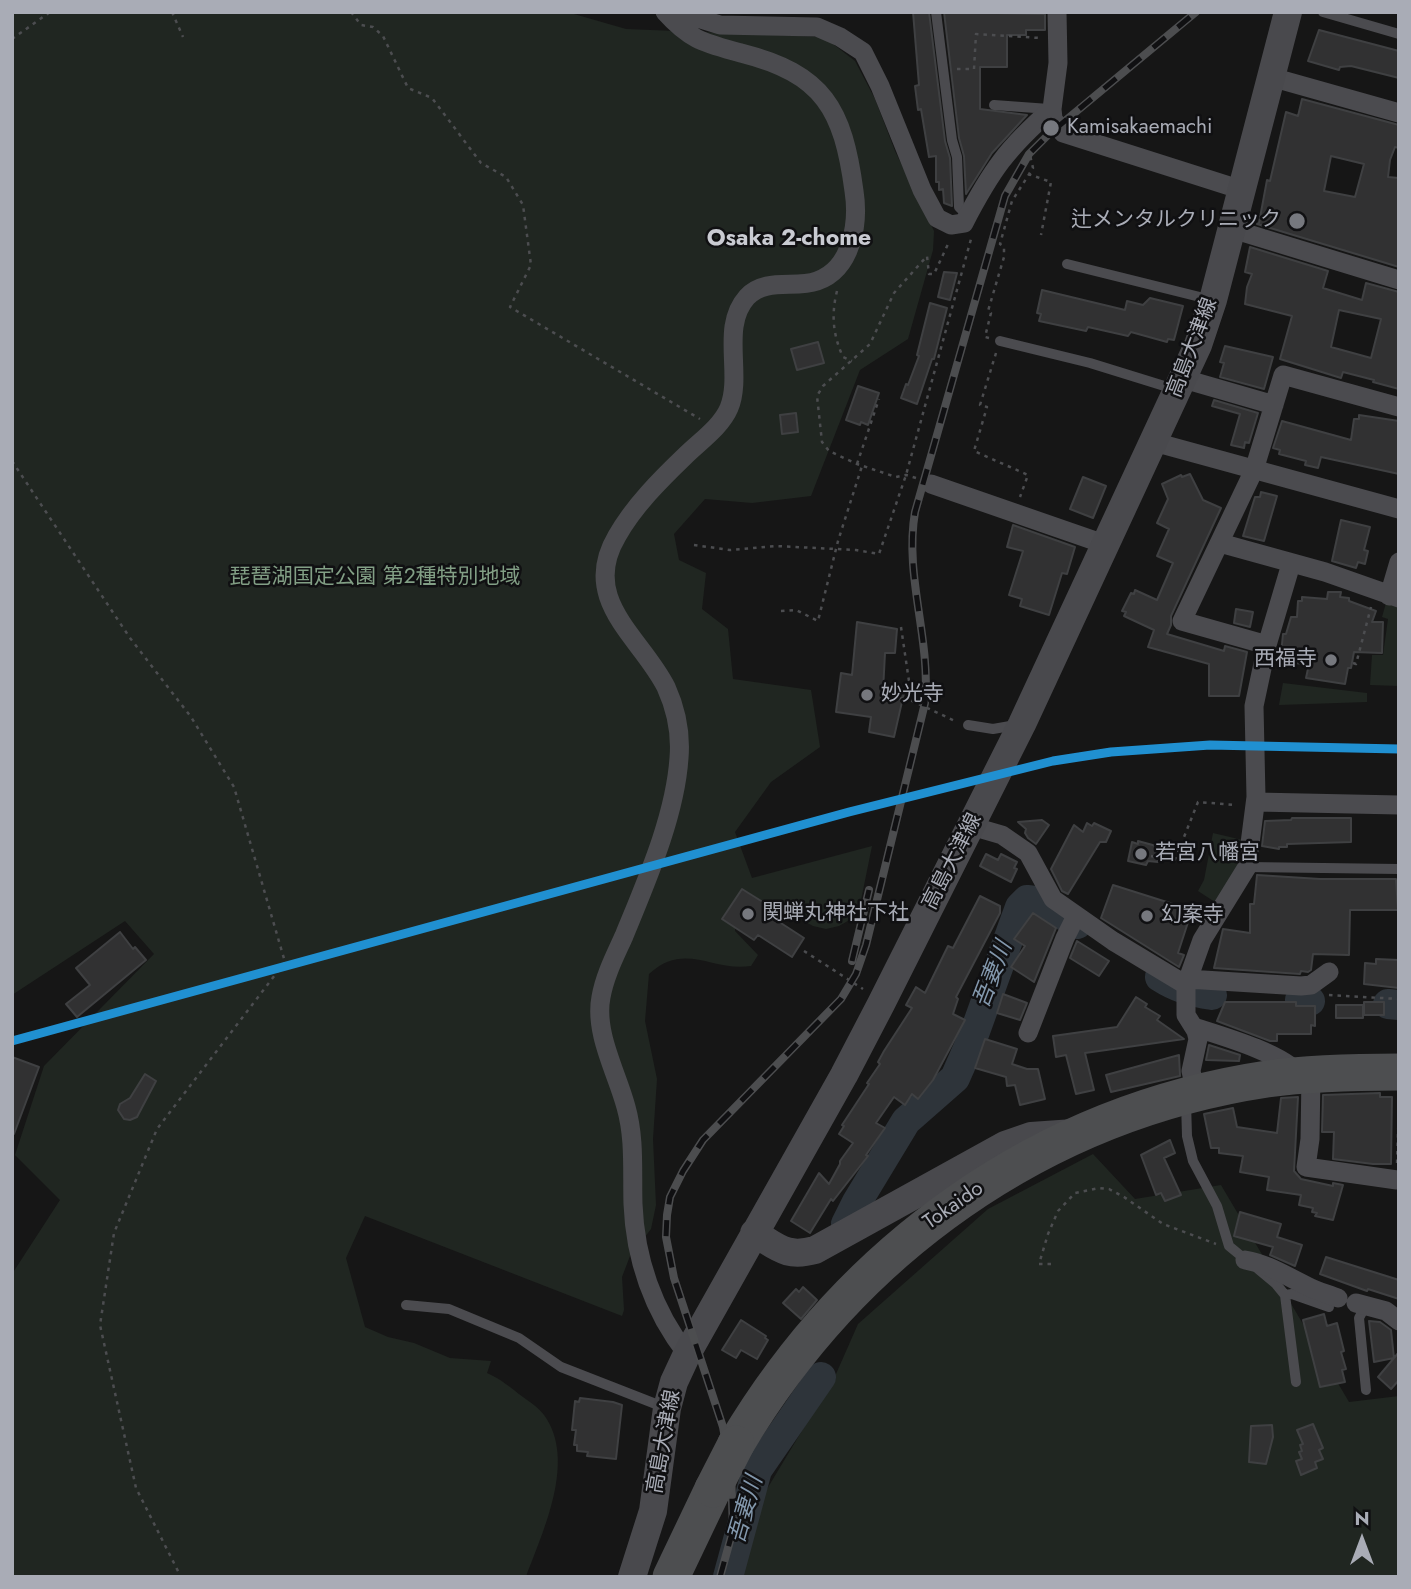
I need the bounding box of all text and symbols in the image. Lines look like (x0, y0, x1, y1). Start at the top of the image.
place label: Kamisakaemachi (1067, 115, 1213, 141)
marker: Kamisakaemachi (1041, 118, 1061, 138)
place label: 辻メンタルクリニック (1071, 208, 1281, 234)
marker: 辻メンタルクリニック (1287, 211, 1307, 231)
district label: Osaka 2-chome (707, 225, 871, 253)
street label: 高島大津線 (1162, 294, 1224, 402)
park label: 琵琶湖国定公園 第2種特別地域 (229, 565, 521, 591)
place label: 西福寺 (1254, 647, 1317, 673)
marker: 西福寺 (1323, 652, 1339, 668)
place label: 妙光寺 (881, 682, 944, 708)
marker: 妙光寺 (859, 687, 875, 703)
street label: 高島大津線 (918, 810, 988, 914)
place label: 若宮八幡宮 (1155, 841, 1260, 867)
marker: 若宮八幡宮 (1133, 846, 1149, 862)
place label: 関蝉丸神社下社 (762, 901, 909, 927)
place label: 幻案寺 (1161, 903, 1224, 929)
marker: 関蝉丸神社下社 (740, 906, 756, 922)
marker: 幻案寺 (1139, 908, 1155, 924)
water label: 吾妻川 (969, 938, 1019, 1012)
street label: Tokaido (919, 1176, 989, 1236)
street label: 高島大津線 (643, 1388, 687, 1496)
water label: 吾妻川 (724, 1473, 770, 1547)
north arrow (1327, 1505, 1397, 1575)
text: N (1354, 1505, 1370, 1532)

